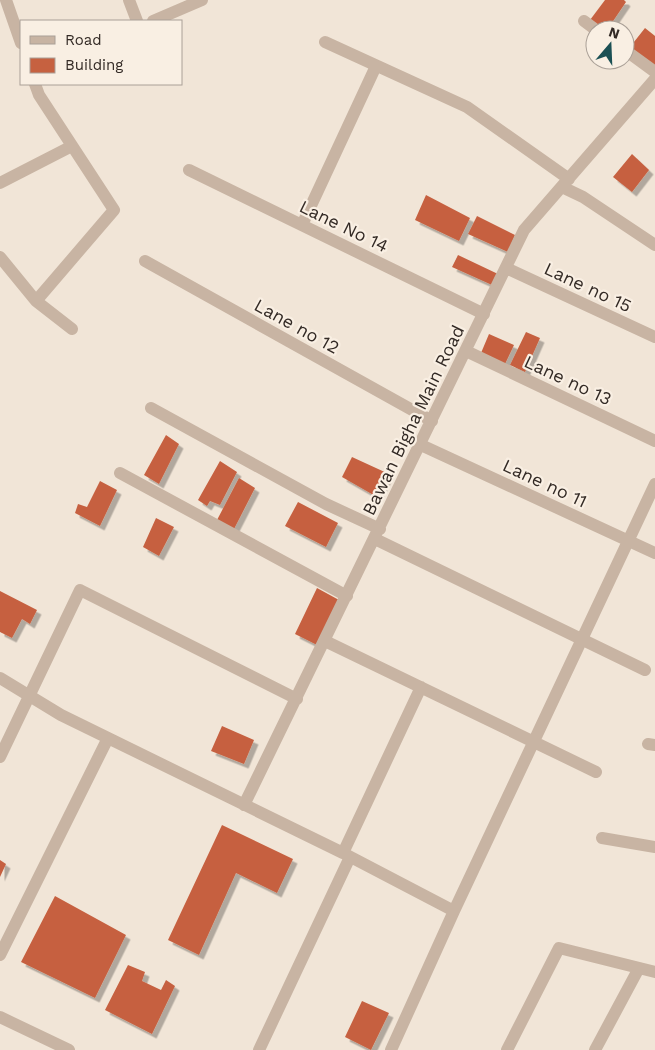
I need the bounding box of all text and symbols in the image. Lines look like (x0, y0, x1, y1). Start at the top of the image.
legend (20, 20, 182, 85)
north arrow (585, 20, 635, 70)
text: N (607, 23, 622, 42)
text: Road (65, 31, 102, 49)
text: Building (65, 56, 123, 74)
street label: Lane No 14 (296, 195, 392, 257)
street label: Lane no 15 (541, 258, 635, 316)
street label: Lane no 12 (251, 294, 343, 358)
street label: Bawan Bigha Main Road (358, 322, 468, 518)
street label: Lane no 13 (521, 351, 615, 409)
street label: Lane no 11 (500, 454, 590, 512)

